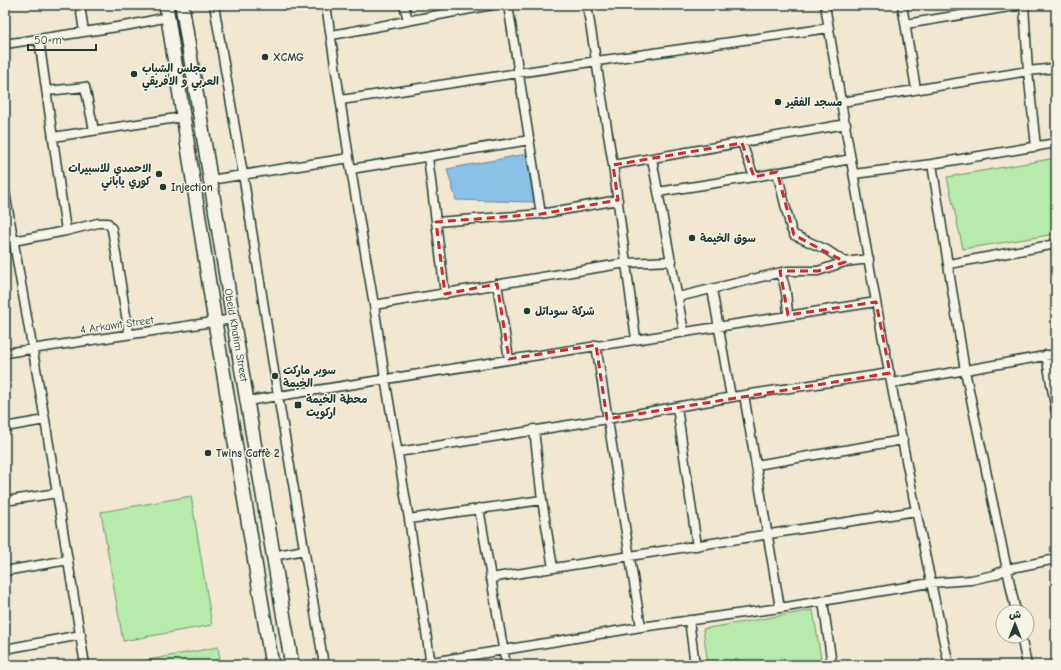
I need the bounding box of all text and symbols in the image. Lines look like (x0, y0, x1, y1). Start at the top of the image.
scale bar (28, 26, 96, 52)
text: 50 m (34, 33, 62, 47)
place label: XCMG (273, 51, 304, 64)
marker: XCMG (260, 52, 270, 62)
place label: مجلس الشباب العربي و الافريقي (142, 62, 219, 91)
marker: مجلس الشباب العربي و الافريقي (129, 69, 139, 79)
place label: مسجد الفقير (785, 96, 842, 109)
marker: مسجد الفقير (773, 97, 783, 107)
place label: الاحمدي للاسبيرات كوري ياباني (68, 162, 151, 191)
marker: الاحمدي للاسبيرات كوري ياباني (154, 169, 164, 179)
place label: Injection (171, 181, 213, 194)
marker: Injection (158, 182, 168, 192)
place label: سوق الخيمة (700, 232, 756, 246)
marker: سوق الخيمة (687, 233, 697, 243)
street label: Obeid Khatim Street (221, 288, 251, 383)
place label: شركة سوداتل (535, 305, 594, 319)
marker: شركة سوداتل (522, 306, 532, 316)
street label: 4 Arkawit Street (79, 313, 155, 337)
place label: سوبر ماركت الخيمة (283, 364, 336, 390)
marker: سوبر ماركت الخيمة (270, 371, 280, 381)
place label: محطة الخيمة اركويت (306, 393, 367, 420)
marker: محطة الخيمة اركويت (293, 400, 303, 410)
place label: Twins Caffè 2 (216, 447, 280, 460)
marker: Twins Caffè 2 (203, 448, 213, 458)
north arrow (995, 604, 1035, 644)
text: ش (1009, 608, 1021, 621)

